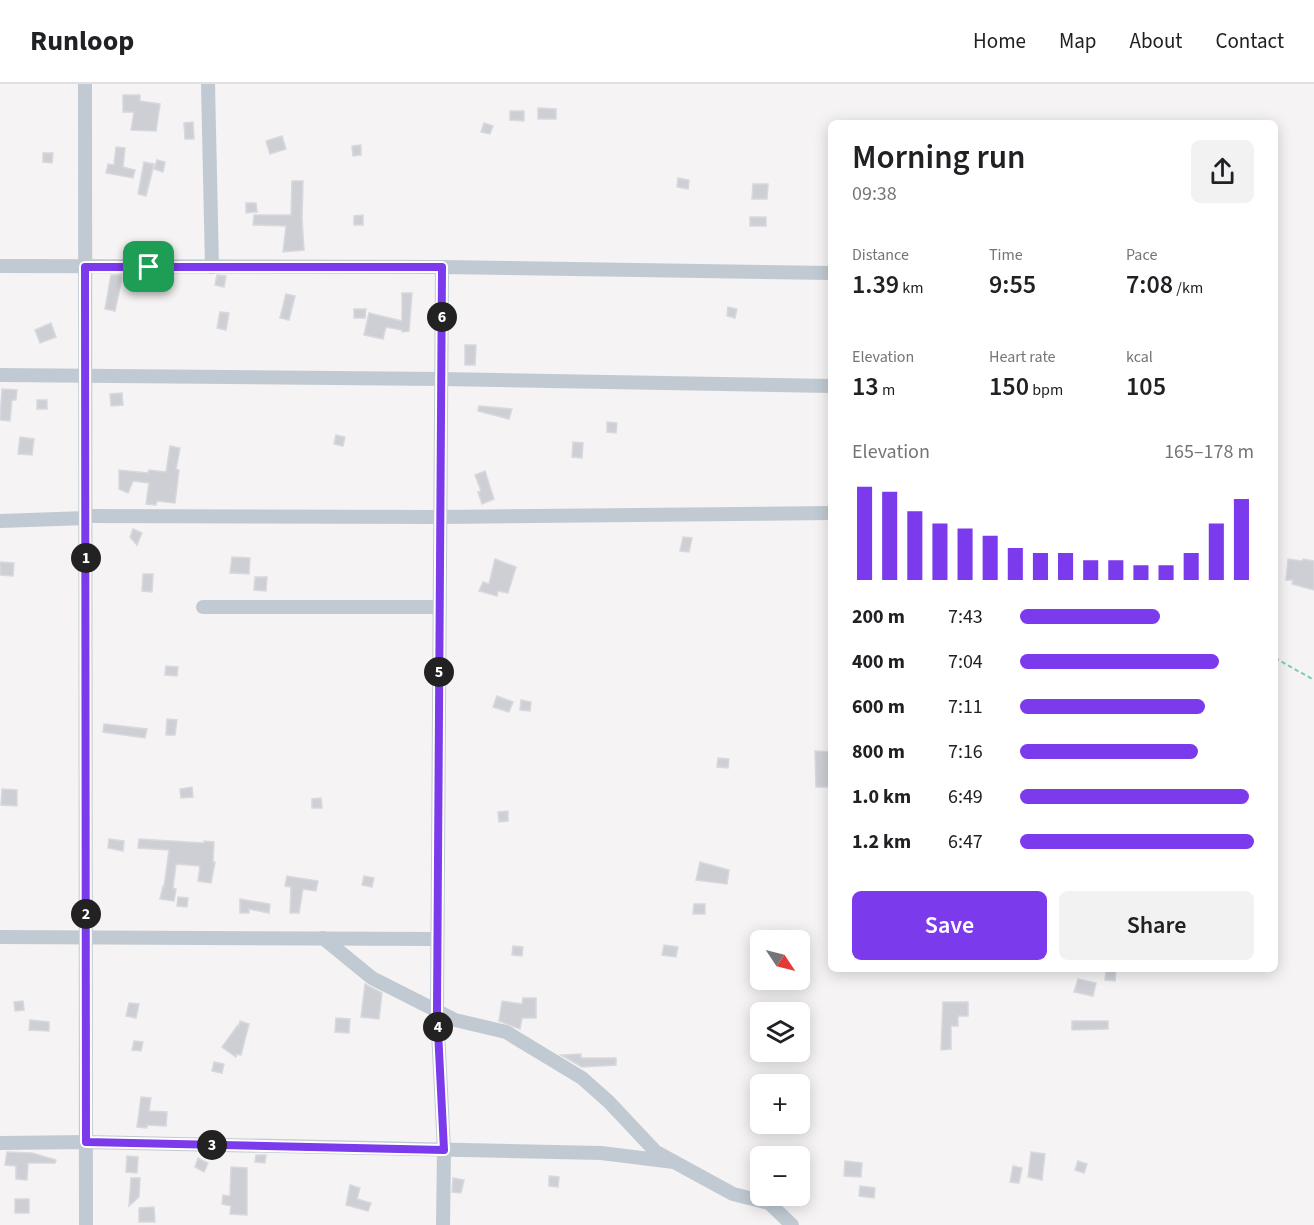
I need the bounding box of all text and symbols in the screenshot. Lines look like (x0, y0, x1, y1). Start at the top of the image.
text: Runloop (30, 21, 134, 61)
text: Home (973, 26, 1026, 56)
text: Map (1059, 26, 1097, 56)
text: About (1130, 26, 1182, 56)
text: Contact (1215, 26, 1284, 56)
text: Morning run (852, 134, 1026, 181)
button: share (1191, 140, 1254, 203)
text: 09:38 (852, 180, 897, 208)
pin (123, 241, 174, 292)
text: Distance (852, 244, 909, 266)
text: Time (989, 244, 1023, 266)
text: Pace (1126, 244, 1157, 266)
icon: arrive (132, 250, 165, 283)
text: 1.39 (852, 266, 899, 303)
text: 9:55 (989, 266, 1036, 303)
text: 7:08 (1126, 266, 1173, 303)
text: km (899, 277, 924, 299)
text: /km (1173, 277, 1203, 299)
pin: 6 (427, 302, 457, 332)
text: 6 (438, 306, 446, 328)
text: Elevation (852, 346, 914, 368)
text: Heart rate (989, 346, 1056, 368)
text: kcal (1126, 346, 1153, 368)
text: 13 (852, 368, 879, 405)
text: 150 (989, 368, 1029, 405)
text: 105 (1126, 368, 1166, 405)
text: m (879, 379, 895, 401)
text: bpm (1029, 379, 1063, 401)
text: Elevation (852, 438, 930, 466)
text: 165–178 m (1164, 438, 1254, 466)
pin: 1 (71, 543, 101, 573)
text: 1 (82, 547, 90, 569)
text: 200 m (852, 603, 905, 631)
text: 7:43 (948, 603, 983, 631)
text: 400 m (852, 648, 905, 676)
text: 7:04 (948, 648, 983, 676)
pin: 5 (424, 657, 454, 687)
text: 5 (435, 661, 443, 683)
text: 600 m (852, 693, 905, 721)
text: 7:11 (948, 693, 983, 721)
text: 800 m (852, 738, 905, 766)
text: 7:16 (948, 738, 983, 766)
text: 1.0 km (852, 783, 911, 811)
text: 6:49 (948, 783, 983, 811)
text: 1.2 km (852, 828, 911, 856)
text: 6:47 (948, 828, 983, 856)
button: Save (852, 891, 1047, 960)
button: Share (1059, 891, 1254, 960)
pin: 2 (71, 899, 101, 929)
text: 2 (82, 903, 90, 925)
north arrow (750, 930, 810, 990)
map controls (750, 930, 810, 1206)
button: layers (750, 1002, 810, 1062)
pin: 4 (423, 1012, 453, 1042)
text: 4 (434, 1016, 442, 1038)
button: + (750, 1074, 810, 1134)
pin: 3 (197, 1130, 227, 1160)
text: 3 (208, 1134, 216, 1156)
button: − (750, 1146, 810, 1206)

